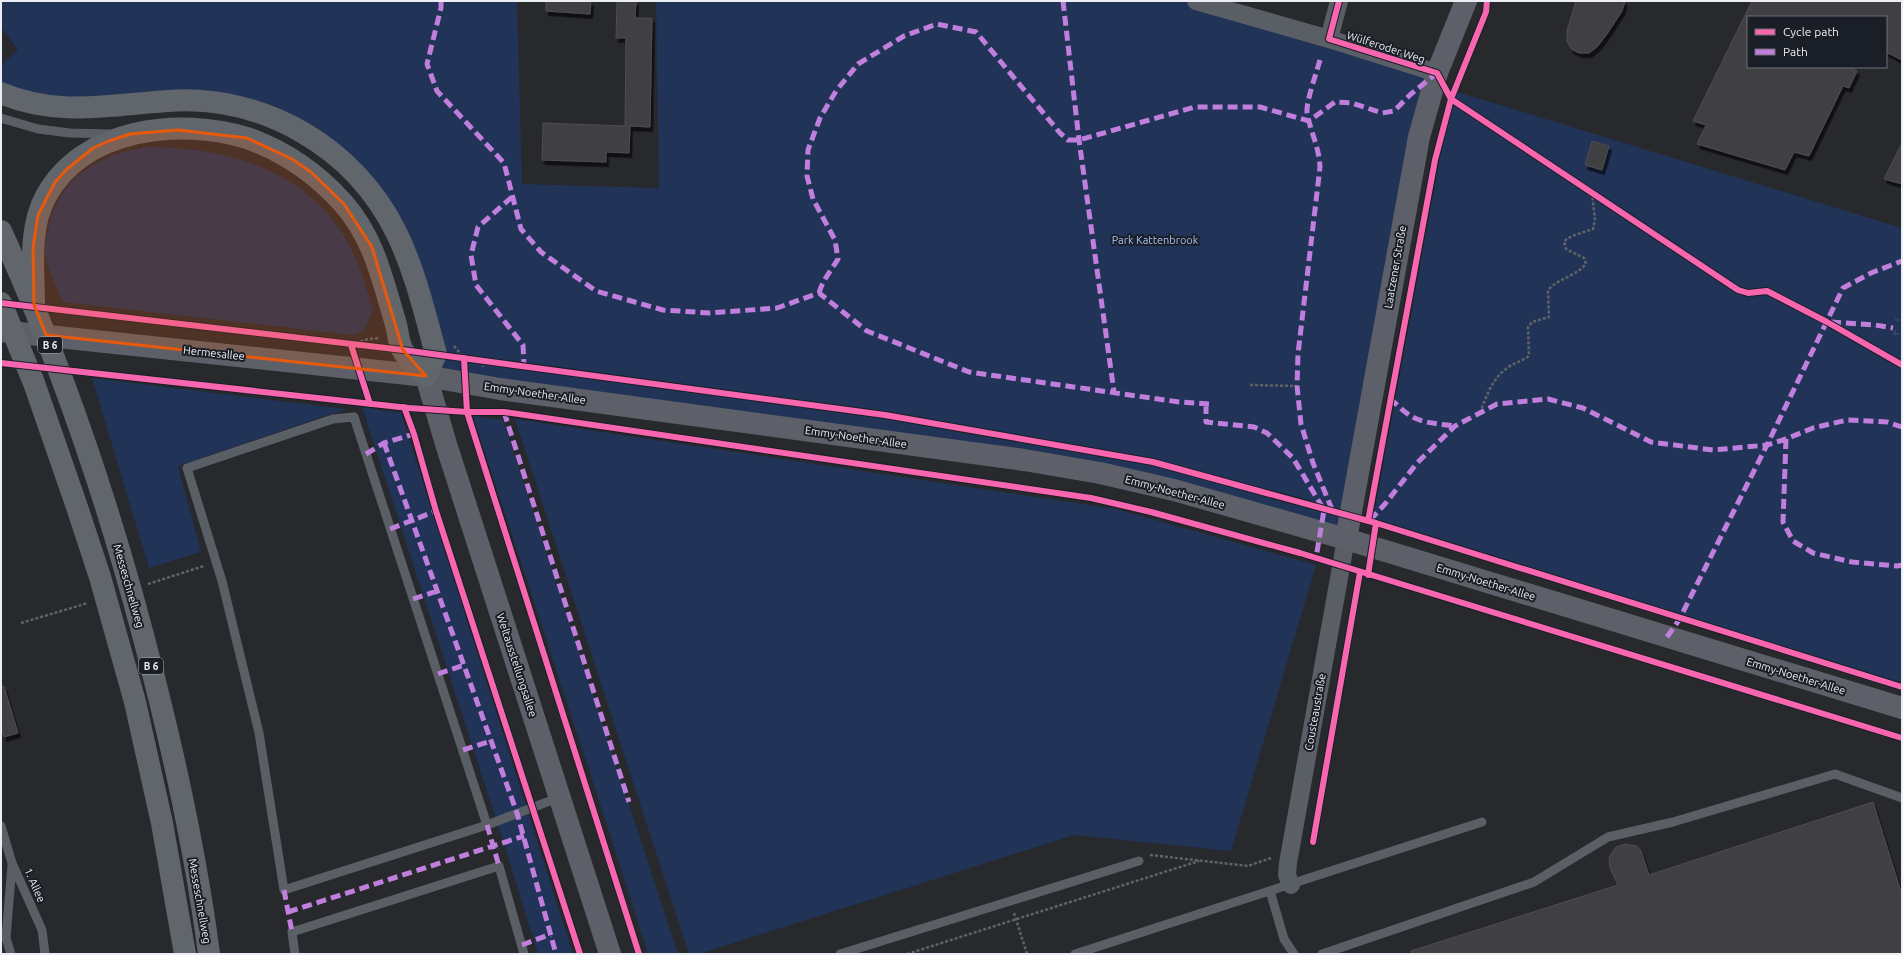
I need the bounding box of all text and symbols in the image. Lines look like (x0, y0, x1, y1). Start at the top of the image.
legend (1747, 16, 1887, 68)
text: Cycle path (1783, 25, 1839, 38)
street label: Wülferoder Weg (1345, 29, 1427, 65)
text: Path (1783, 45, 1808, 58)
street label: Laatzener Straße (1382, 225, 1408, 309)
park label: Park Kattenbrook (1112, 234, 1199, 246)
road number: B 6 (38, 337, 62, 353)
street label: Hermesallee (183, 344, 245, 362)
street label: Emmy-Noether-Allee (483, 380, 587, 406)
street label: Emmy-Noether-Allee (804, 424, 908, 450)
street label: Emmy-Noether-Allee (1124, 473, 1226, 511)
street label: Messeschnellweg (111, 543, 147, 629)
street label: Emmy-Noether-Allee (1435, 561, 1537, 603)
street label: Weltausstellungsallee (495, 612, 539, 718)
street label: Emmy-Noether-Allee (1745, 655, 1847, 697)
road number: B 6 (139, 658, 163, 674)
street label: Cousteaustraße (1302, 672, 1328, 752)
street label: Messeschnellweg (187, 857, 213, 945)
street label: 1. Allee (22, 866, 48, 904)

